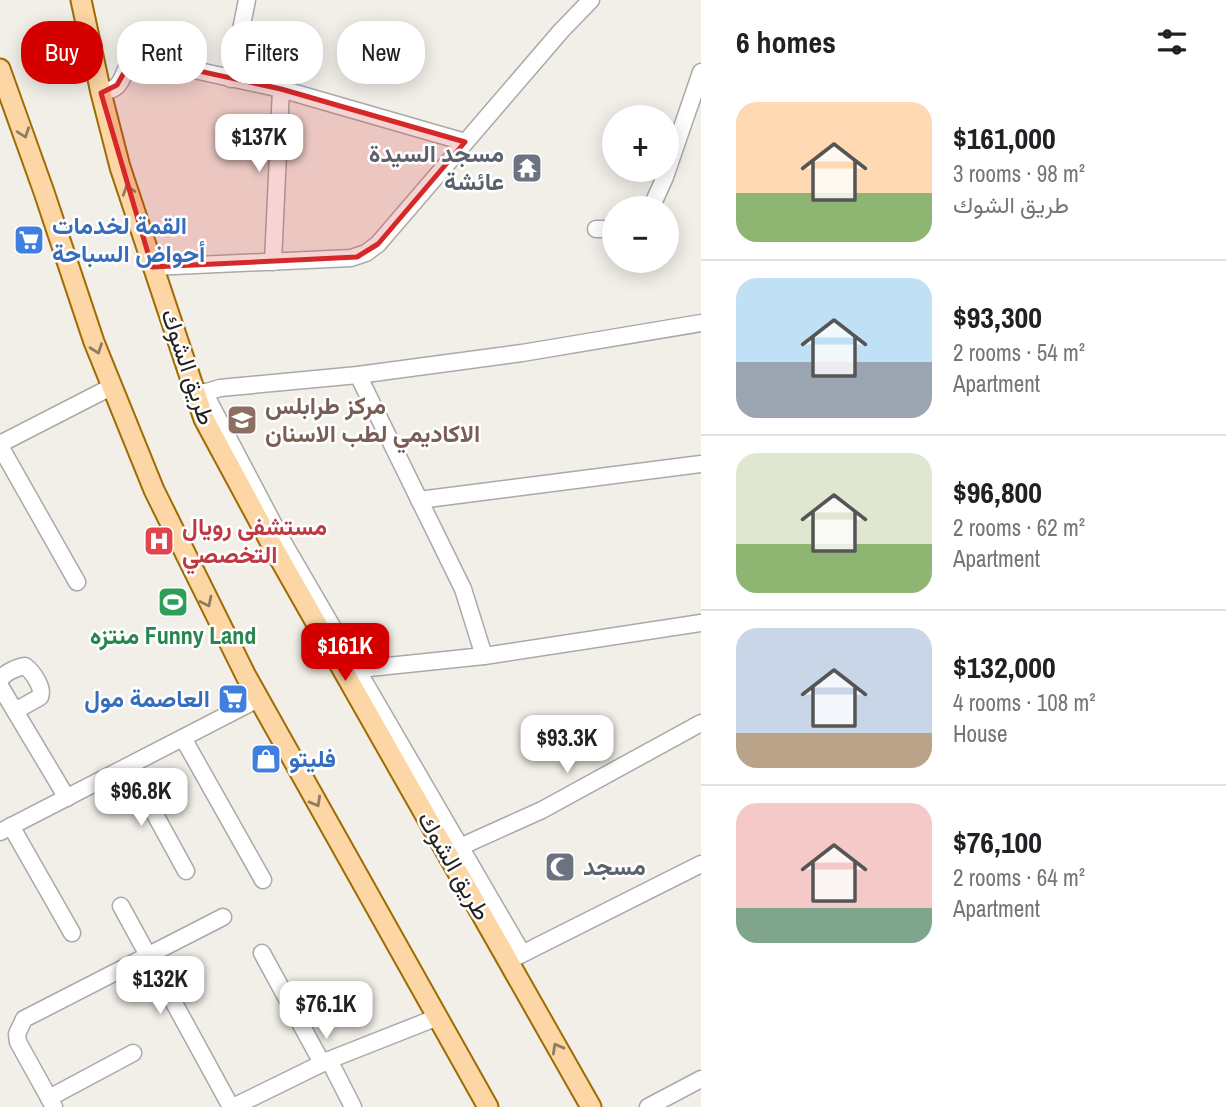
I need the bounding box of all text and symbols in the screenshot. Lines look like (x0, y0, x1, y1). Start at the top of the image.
chip: Buy (21, 21, 103, 84)
chip: Rent (117, 21, 207, 84)
chip: Filters (221, 21, 323, 84)
chip: New (337, 21, 425, 84)
text: 6 homes (736, 22, 836, 62)
icon: filters (1153, 23, 1191, 61)
map controls (602, 105, 679, 273)
button: + (602, 105, 679, 182)
pin: $137K (210, 114, 308, 174)
text: $161,000 (953, 118, 1056, 158)
text: $137K (231, 121, 287, 152)
one-way arrow (16, 127, 30, 139)
icon: home (792, 130, 876, 214)
place label: مسجد السيدة عائشة (369, 137, 504, 197)
temple icon: مسجد السيدة عائشة (510, 151, 544, 185)
text: 3 rooms · 98 m² (953, 158, 1085, 189)
one-way arrow (122, 185, 136, 197)
text: طريق الشوك (953, 189, 1069, 220)
button: − (602, 196, 679, 273)
place label: القمة لخدمات أحواض السباحة (52, 209, 205, 269)
supermarket icon: القمة لخدمات أحواض السباحة (12, 223, 46, 257)
text: $93,300 (953, 297, 1042, 337)
street label: طريق الشوك (154, 304, 224, 429)
icon: home (792, 306, 876, 390)
text: 2 rooms · 54 m² (953, 337, 1085, 368)
one-way arrow (88, 342, 102, 354)
text: Apartment (953, 368, 1040, 399)
place label: مركز طرابلس الاكاديمي لطب الاسنان (265, 389, 480, 454)
school or university icon: مركز طرابلس الاكاديمي لطب الاسنان (225, 403, 259, 437)
text: $96,800 (953, 472, 1042, 512)
icon: home (792, 481, 876, 565)
place label: مستشفى رويال التخصصي (182, 510, 327, 575)
text: 2 rooms · 62 m² (953, 512, 1085, 543)
hospital icon: مستشفى رويال التخصصي (142, 524, 176, 558)
text: Apartment (953, 543, 1040, 574)
sports icon: منتزه Funny Land (156, 585, 190, 619)
one-way arrow (199, 595, 213, 607)
place label: منتزه Funny Land (90, 619, 256, 651)
pin: $161K (296, 624, 394, 683)
text: $161K (317, 630, 373, 661)
text: $132,000 (953, 647, 1056, 687)
icon: home (792, 656, 876, 740)
place label: العاصمة مول (84, 682, 210, 714)
supermarket icon: العاصمة مول (216, 682, 250, 716)
text: 4 rooms · 108 m² (953, 687, 1096, 718)
pin: $93.3K (510, 716, 624, 775)
text: House (953, 718, 1008, 749)
text: $93.3K (537, 722, 597, 753)
shop icon: فليتو (249, 742, 283, 776)
place label: فليتو (289, 742, 336, 774)
pin: $96.8K (84, 768, 198, 828)
text: $96.8K (111, 775, 171, 806)
one-way arrow (308, 795, 321, 807)
street label: طريق الشوك (411, 805, 499, 926)
text: $76,100 (953, 822, 1042, 862)
icon: home (792, 831, 876, 915)
mosque icon: مسجد (543, 850, 577, 884)
place label: مسجد (583, 850, 646, 882)
text: 2 rooms · 64 m² (953, 862, 1085, 893)
text: Apartment (953, 893, 1040, 924)
pin: $132K (111, 956, 209, 1016)
text: $132K (132, 963, 188, 994)
pin: $76.1K (269, 982, 383, 1041)
text: $76.1K (296, 988, 356, 1019)
one-way arrow (552, 1042, 565, 1055)

